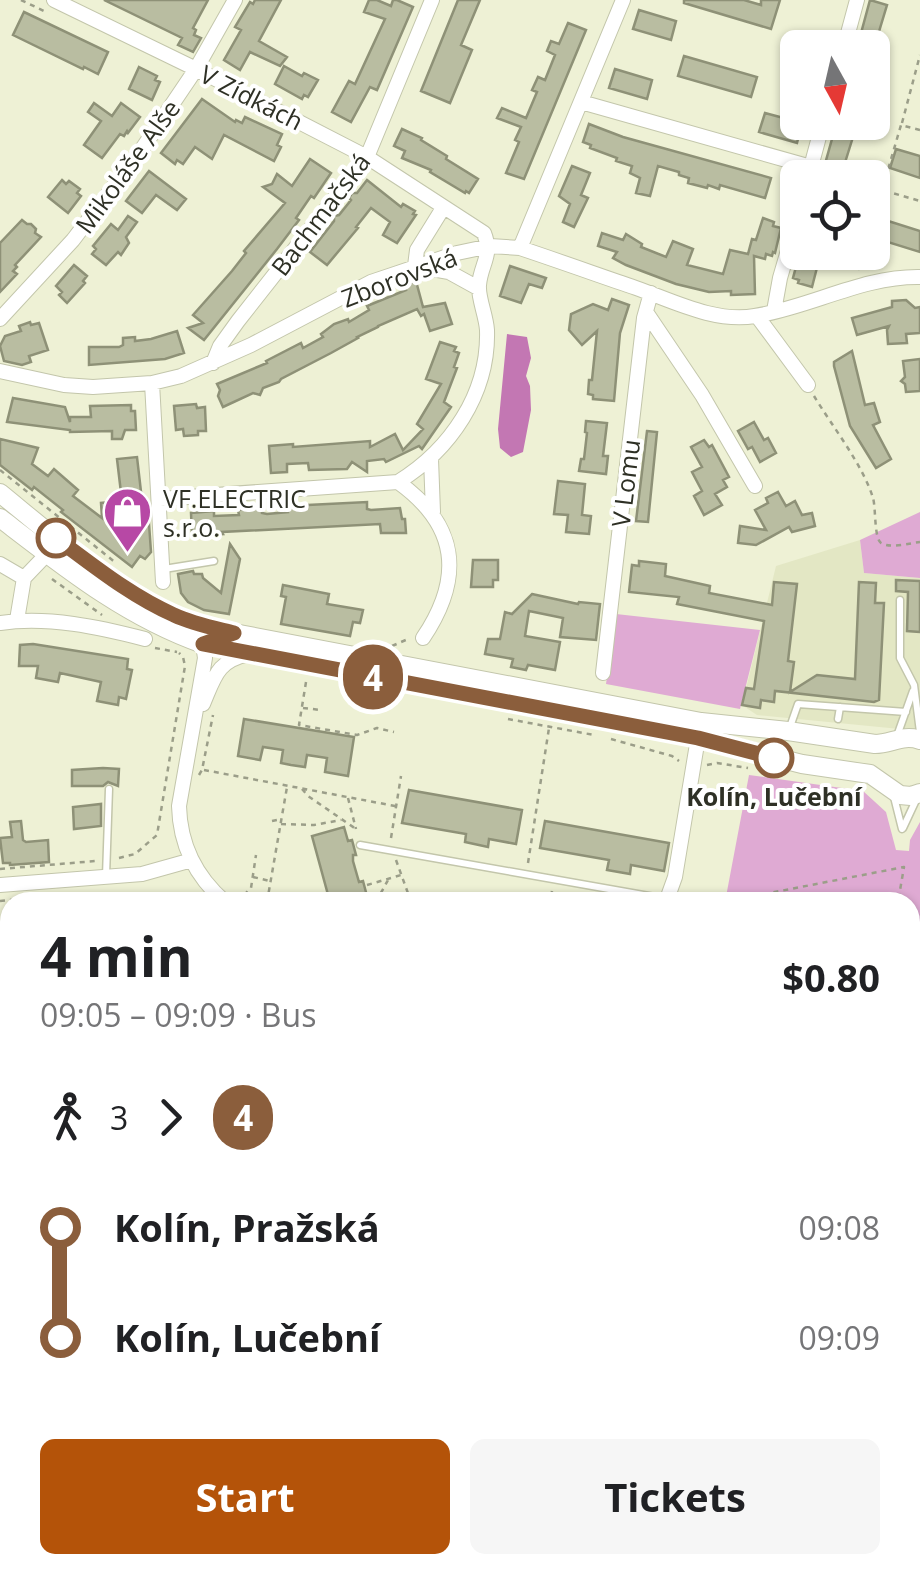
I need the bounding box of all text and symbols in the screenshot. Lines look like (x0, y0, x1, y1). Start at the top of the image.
north arrow (780, 30, 890, 140)
map controls (780, 30, 890, 270)
street label: V Zídkách (195, 57, 309, 137)
street label: Mikoláše Alše (67, 92, 187, 240)
street label: Bachmačská (263, 146, 377, 282)
button: locate (780, 160, 890, 270)
street label: Zborovská (336, 239, 462, 315)
street label: V Lomu (603, 437, 647, 529)
place label: VF.ELECTRIC s.r.o. (163, 481, 306, 544)
shop icon: VF.ELECTRIC s.r.o. (102, 486, 154, 554)
unlabelled marker (37, 519, 75, 557)
line badge: 4 (340, 644, 406, 710)
text: 4 (363, 654, 383, 701)
marker: Kolín, Lučební (755, 739, 793, 777)
place label: Kolín, Lučební (686, 779, 863, 813)
text: 4 min (40, 918, 193, 993)
text: $0.80 (782, 951, 880, 1003)
text: 09:05 – 09:09 · Bus (40, 993, 316, 1036)
icon: walk (40, 1090, 95, 1145)
icon: forward (143, 1090, 198, 1145)
text: 4 (233, 1094, 253, 1141)
text: 3 (110, 1096, 128, 1139)
text: Kolín, Pražská (114, 1201, 380, 1253)
text: 09:08 (798, 1206, 880, 1249)
text: Kolín, Lučební (114, 1311, 381, 1363)
text: 09:09 (798, 1316, 880, 1359)
button: Start (40, 1439, 450, 1554)
button: Tickets (470, 1439, 880, 1554)

